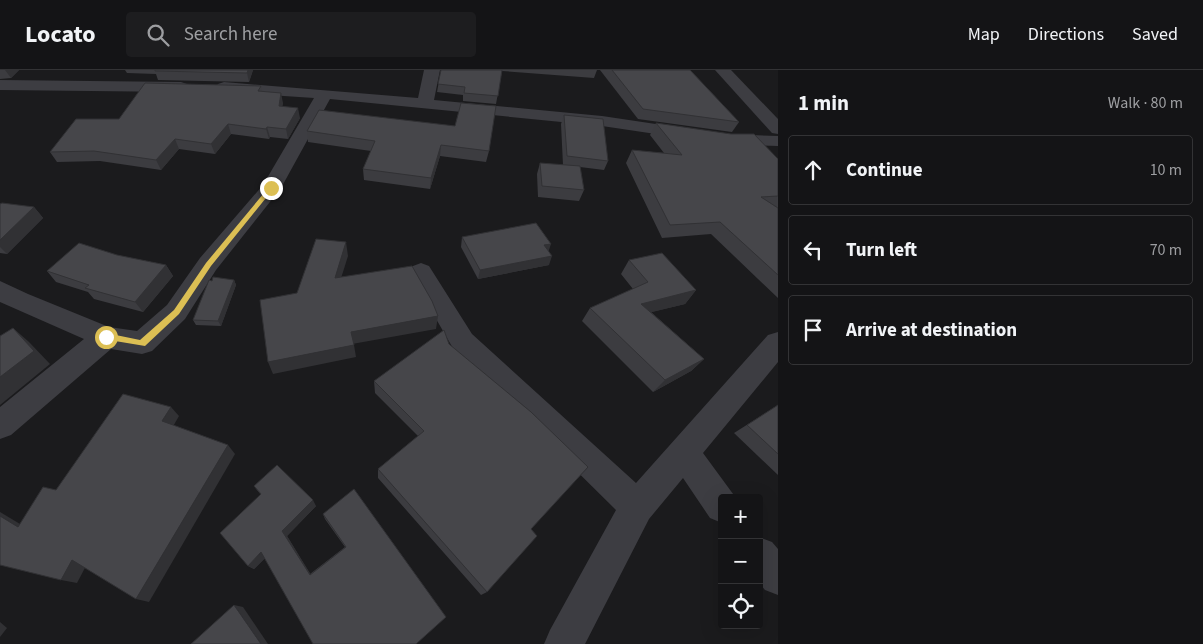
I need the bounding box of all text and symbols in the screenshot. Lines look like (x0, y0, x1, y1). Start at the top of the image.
search box (126, 12, 476, 57)
text: Locato (25, 17, 96, 52)
icon: search (144, 21, 172, 49)
text: Search here (184, 21, 277, 48)
text: Map (968, 22, 1000, 47)
text: Directions (1028, 22, 1104, 47)
text: Saved (1132, 22, 1178, 47)
text: 1 min (798, 88, 849, 118)
text: Walk · 80 m (1108, 92, 1183, 114)
icon: ahead (799, 156, 827, 184)
text: Continue (846, 157, 923, 184)
text: 10 m (1150, 159, 1182, 181)
route end (260, 177, 283, 200)
icon: left (799, 236, 827, 264)
text: Turn left (846, 237, 917, 264)
text: 70 m (1150, 239, 1182, 261)
icon: arrive (799, 316, 827, 344)
text: Arrive at destination (846, 317, 1017, 344)
route start (95, 326, 118, 349)
map controls (718, 494, 763, 629)
button: + (718, 494, 763, 539)
button: − (718, 539, 763, 584)
button: locate (718, 584, 763, 629)

